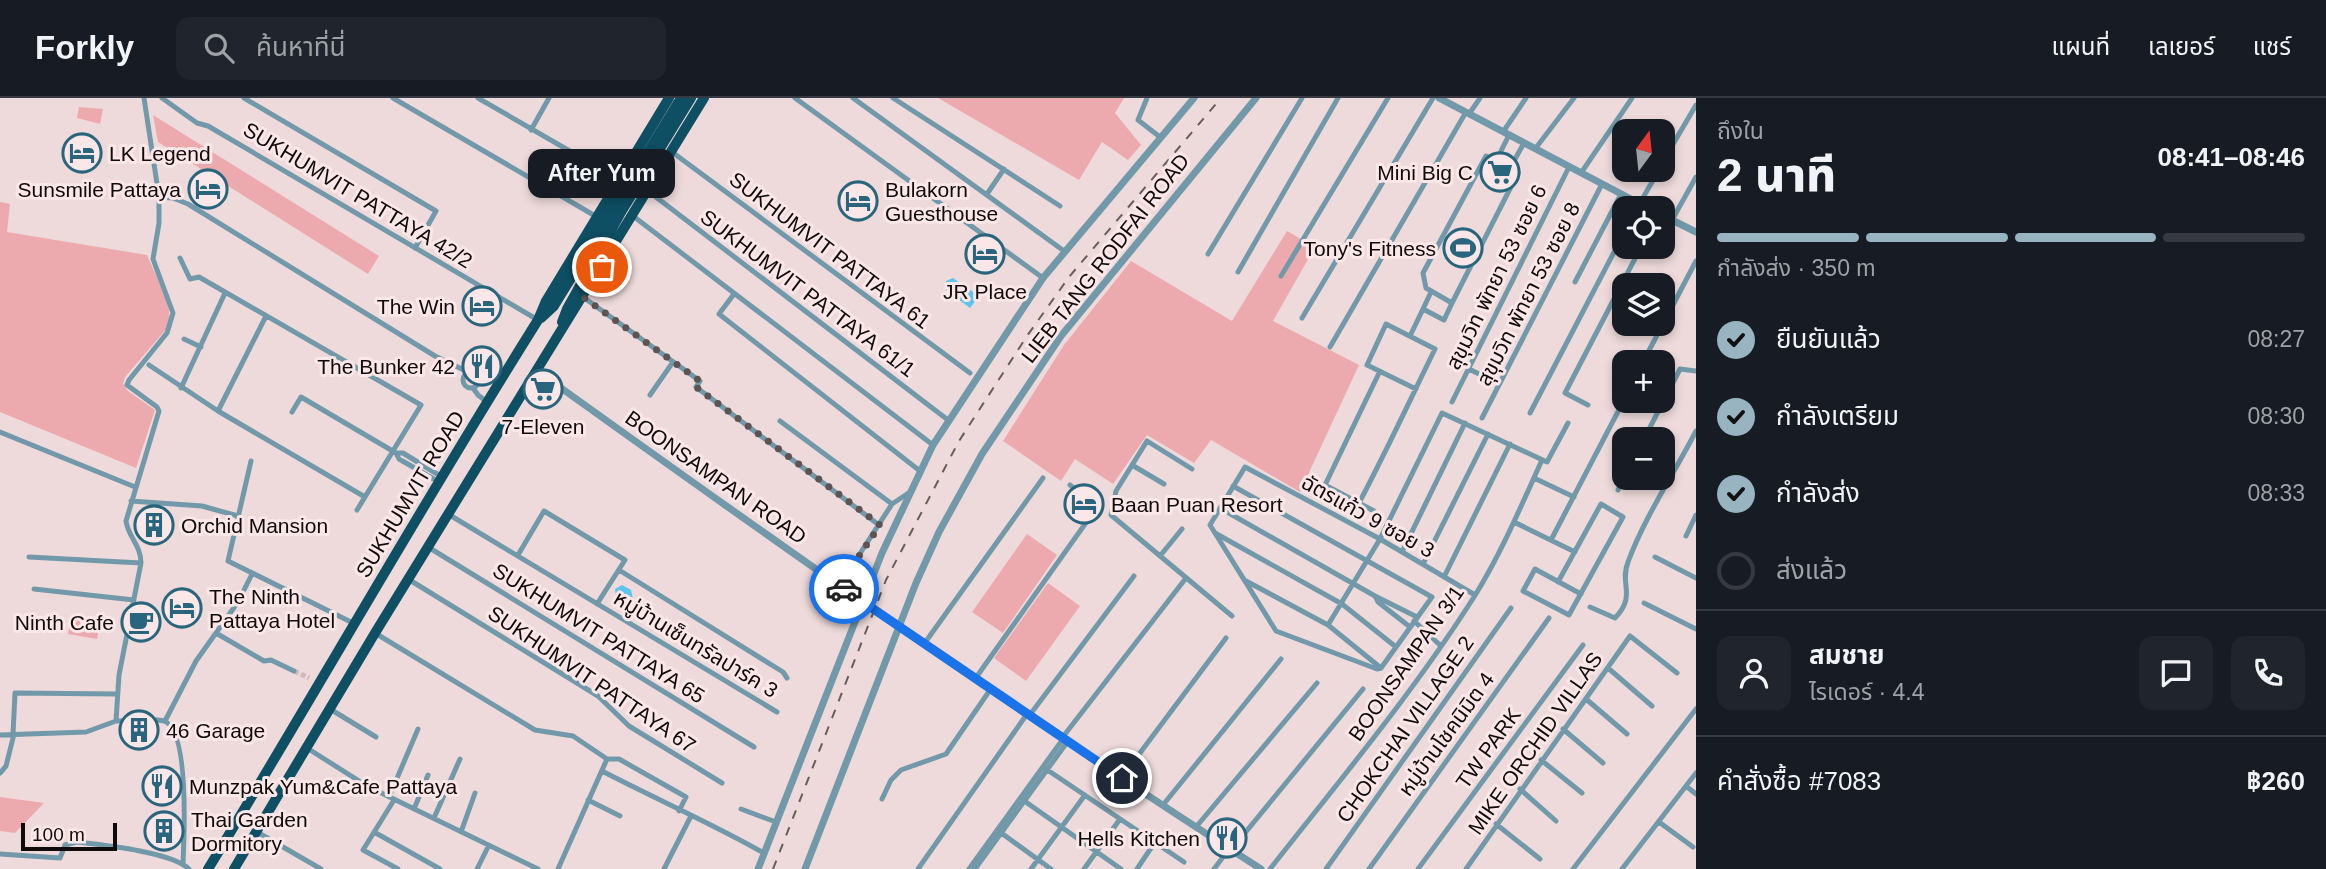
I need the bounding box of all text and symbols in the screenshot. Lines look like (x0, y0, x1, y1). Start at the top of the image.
search box (176, 17, 666, 80)
text: Forkly (35, 29, 134, 66)
icon: search (200, 29, 238, 67)
text: ค้นหาที่นี่ (256, 32, 346, 62)
text: แผนที่ (2052, 33, 2110, 60)
text: เลเยอร์ (2148, 33, 2215, 60)
text: แชร์ (2253, 33, 2291, 60)
street label: SUKHUMVIT PATTAYA 42/2 (240, 118, 476, 272)
text: ถึงใน (1717, 118, 1764, 144)
north arrow (1612, 119, 1675, 182)
map controls (1612, 119, 1675, 490)
hotel icon: LK Legend (61, 132, 103, 174)
place label: LK Legend (109, 142, 211, 165)
text: 08:41–08:46 (2158, 142, 2305, 172)
callout: After Yum (528, 148, 676, 197)
street label: LIEB TANG RODFAI ROAD (1016, 149, 1194, 367)
text: 2 นาที (1717, 149, 1836, 201)
supermarket icon: Mini Big C (1479, 151, 1521, 193)
text: After Yum (547, 160, 656, 186)
place label: Mini Big C (1377, 161, 1473, 184)
street label: SUKHUMVIT PATTAYA 61 (725, 167, 935, 333)
hotel icon: Sunsmile Pattaya (187, 168, 229, 210)
place label: Sunsmile Pattaya (18, 178, 181, 201)
place label: Bulakorn Guesthouse (885, 178, 998, 225)
hotel icon: Bulakorn Guesthouse (837, 180, 879, 222)
street label: สุขุมวิท พัทยา 53 ซอย 6 (1441, 181, 1553, 374)
button: locate (1612, 196, 1675, 259)
street label: สุขุมวิท พัทยา 53 ซอย 8 (1472, 199, 1586, 390)
street label: SUKHUMVIT PATTAYA 61/1 (696, 205, 920, 381)
sports icon: Tony's Fitness (1442, 227, 1484, 269)
hotel icon: JR Place (964, 233, 1006, 275)
pin (572, 237, 632, 297)
place label: Tony's Fitness (1304, 237, 1436, 260)
icon: bag (583, 248, 621, 286)
text: กำลังส่ง · 350 m (1717, 255, 1876, 281)
button: layers (1612, 273, 1675, 336)
place label: JR Place (943, 280, 1027, 303)
hotel icon: The Win (461, 285, 503, 327)
place label: The Win (377, 295, 455, 318)
icon: check (1717, 321, 1755, 359)
text: ยืนยันแล้ว (1776, 324, 1881, 354)
text: 08:27 (2247, 326, 2305, 352)
restaurant icon: The Bunker 42 (461, 345, 503, 387)
button: + (1612, 350, 1675, 413)
place label: The Bunker 42 (317, 355, 455, 378)
supermarket icon: 7-Eleven (522, 368, 564, 410)
icon: check (1717, 398, 1755, 436)
text: กำลังเตรียม (1776, 401, 1899, 431)
text: 08:30 (2247, 403, 2305, 429)
street label: BOONSAMPAN ROAD (621, 406, 811, 548)
street label: SUKHUMVIT ROAD (351, 407, 469, 581)
place label: 7-Eleven (502, 415, 584, 438)
button: − (1612, 427, 1675, 490)
street label: ฉัตรแก้ว 9 ซอย 3 (1298, 470, 1438, 562)
icon: check (1717, 475, 1755, 513)
text: กำลังส่ง (1776, 478, 1860, 508)
text: 08:33 (2247, 480, 2305, 506)
hotel icon: Baan Puan Resort (1063, 483, 1105, 525)
place label: Baan Puan Resort (1111, 493, 1283, 516)
building icon: Orchid Mansion (133, 504, 175, 546)
place label: Orchid Mansion (181, 514, 328, 537)
courier (809, 554, 879, 624)
text: ส่งแล้ว (1776, 555, 1847, 585)
street label: SUKHUMVIT PATTAYA 65 (489, 558, 709, 708)
icon: car (825, 570, 863, 608)
street label: BOONSAMPAN 3/1 (1344, 581, 1468, 745)
place label: The Ninth Pattaya Hotel (209, 585, 335, 632)
street label: หมู่บ้านเซ็นทรัลปาร์ค 3 (609, 585, 782, 704)
hotel icon: The Ninth Pattaya Hotel (161, 587, 203, 629)
cafe icon: Ninth Cafe (120, 601, 162, 643)
street label: SUKHUMVIT PATTAYA 67 (484, 601, 700, 757)
place label: Ninth Cafe (15, 611, 114, 634)
street label: CHOKCHAI VILLAGE 2 (1332, 632, 1478, 826)
button: person (1717, 636, 1791, 710)
button: chat (2139, 636, 2213, 710)
button: phone (2231, 636, 2305, 710)
text: สมชาย (1809, 640, 1885, 670)
street label: MIKE ORCHID VILLAS (1463, 648, 1607, 838)
street label: หมู่บ้านโชคนิมิต 4 (1394, 668, 1500, 801)
text: ไรเดอร์ · 4.4 (1809, 679, 1925, 705)
street label: TW PARK (1451, 703, 1525, 793)
building icon: 46 Garage (118, 709, 160, 751)
place label: 46 Garage (166, 719, 265, 742)
pin (1092, 748, 1152, 808)
icon: home (1103, 759, 1141, 797)
restaurant icon: Munzpak Yum&Cafe Pattaya (141, 765, 183, 807)
text: คำสั่งซื้อ #7083 (1717, 766, 1881, 796)
text: ฿260 (2247, 766, 2305, 796)
place label: Munzpak Yum&Cafe Pattaya (189, 775, 457, 798)
place label: Thai Garden Dormitory (191, 808, 308, 855)
building icon: Thai Garden Dormitory (143, 810, 185, 852)
restaurant icon: Hells Kitchen (1206, 817, 1248, 859)
scale bar (21, 820, 117, 852)
text: 100 m (32, 824, 85, 845)
place label: Hells Kitchen (1077, 827, 1200, 850)

